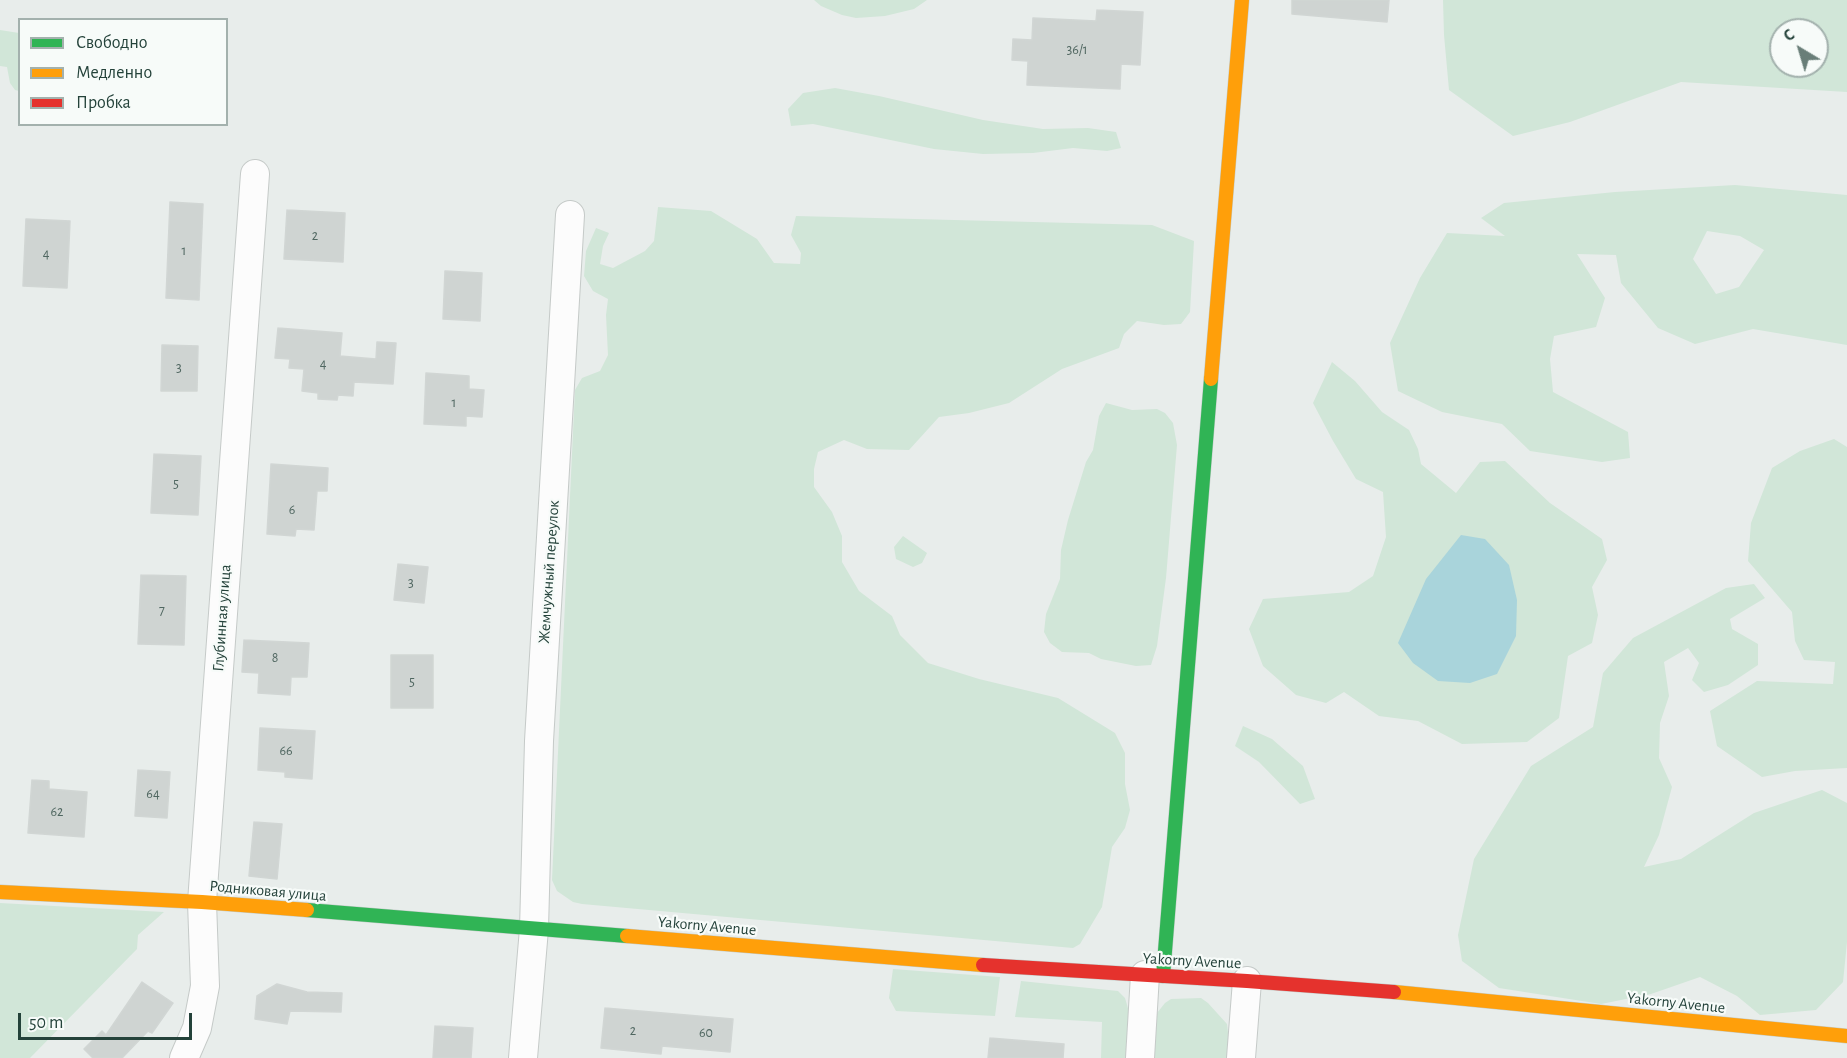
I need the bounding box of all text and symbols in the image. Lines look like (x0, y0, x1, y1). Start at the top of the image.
legend (18, 18, 228, 126)
north arrow (1769, 18, 1829, 78)
text: С (1781, 26, 1798, 44)
text: Свободно (76, 34, 148, 52)
house number: 36/1 (1066, 42, 1088, 58)
text: Медленно (76, 64, 152, 82)
text: Пробка (76, 94, 131, 112)
house number: 2 (312, 228, 318, 244)
house number: 1 (182, 243, 186, 259)
house number: 4 (43, 246, 49, 262)
house number: 4 (320, 356, 326, 372)
house number: 3 (176, 360, 182, 376)
house number: 1 (452, 395, 456, 411)
house number: 5 (173, 476, 179, 492)
street label: Жемчужный переулок (534, 500, 564, 644)
house number: 6 (289, 502, 295, 518)
street label: Глубинная улица (209, 564, 235, 672)
house number: 3 (408, 575, 414, 591)
house number: 7 (159, 602, 165, 618)
house number: 8 (272, 650, 278, 666)
house number: 5 (409, 674, 415, 690)
house number: 66 (279, 743, 293, 759)
house number: 64 (146, 786, 160, 802)
house number: 62 (51, 804, 63, 820)
street label: Родниковая улица (209, 876, 327, 906)
street label: Yakorny Avenue (657, 912, 757, 940)
street label: Yakorny Avenue (1142, 949, 1242, 973)
street label: Yakorny Avenue (1626, 988, 1726, 1018)
scale bar (21, 1001, 195, 1039)
text: 50 m (29, 1014, 63, 1032)
house number: 2 (630, 1023, 636, 1039)
house number: 60 (699, 1025, 713, 1041)

